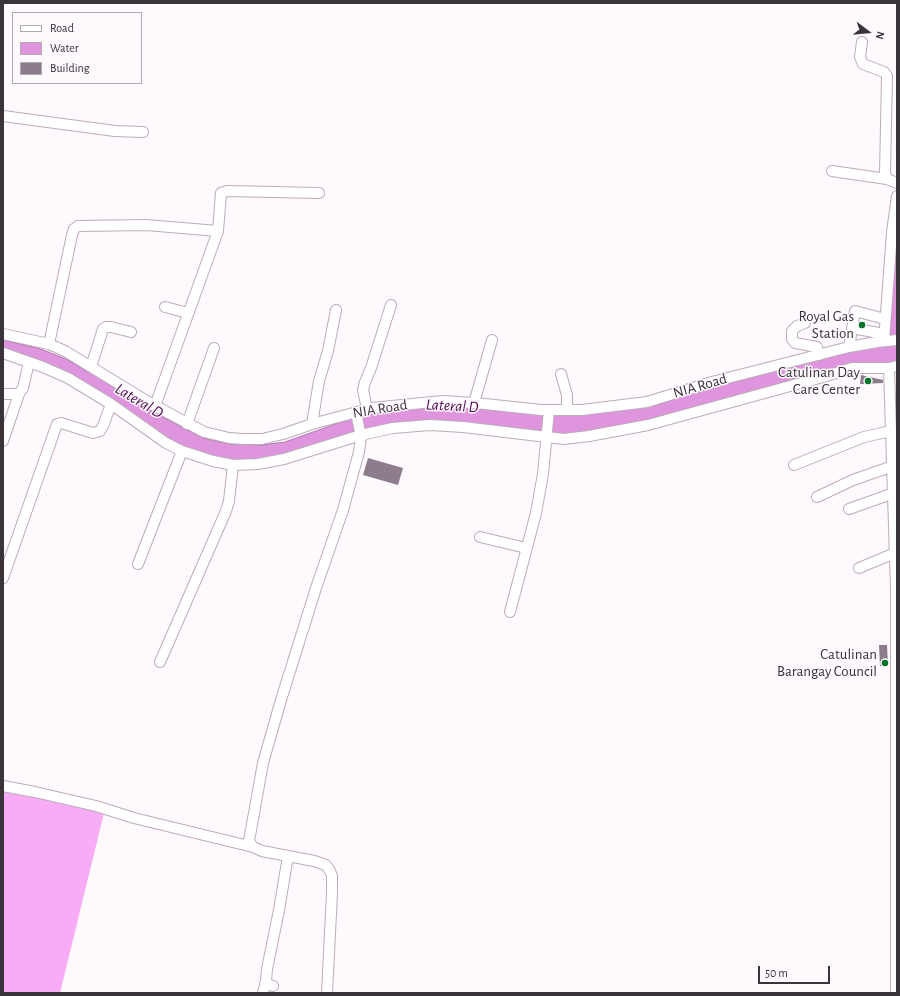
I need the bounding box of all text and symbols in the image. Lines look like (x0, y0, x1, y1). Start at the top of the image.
legend (12, 12, 142, 84)
north arrow (848, 12, 888, 52)
text: Road (50, 22, 74, 34)
text: N (874, 30, 886, 41)
text: Water (50, 42, 79, 54)
text: Building (50, 62, 90, 74)
place label: Royal Gas Station (798, 307, 854, 342)
marker: Royal Gas Station (857, 320, 867, 330)
place label: Catulinan Day Care Center (778, 363, 860, 398)
street label: NIA Road (671, 370, 729, 402)
marker: Catulinan Day Care Center (863, 376, 873, 386)
water label: Lateral D (111, 379, 167, 423)
water label: Lateral D (425, 395, 479, 417)
street label: NIA Road (351, 396, 409, 422)
place label: Catulinan Barangay Council (777, 645, 877, 680)
marker: Catulinan Barangay Council (880, 658, 890, 668)
scale bar (760, 958, 832, 984)
text: 50 m (765, 967, 788, 979)

